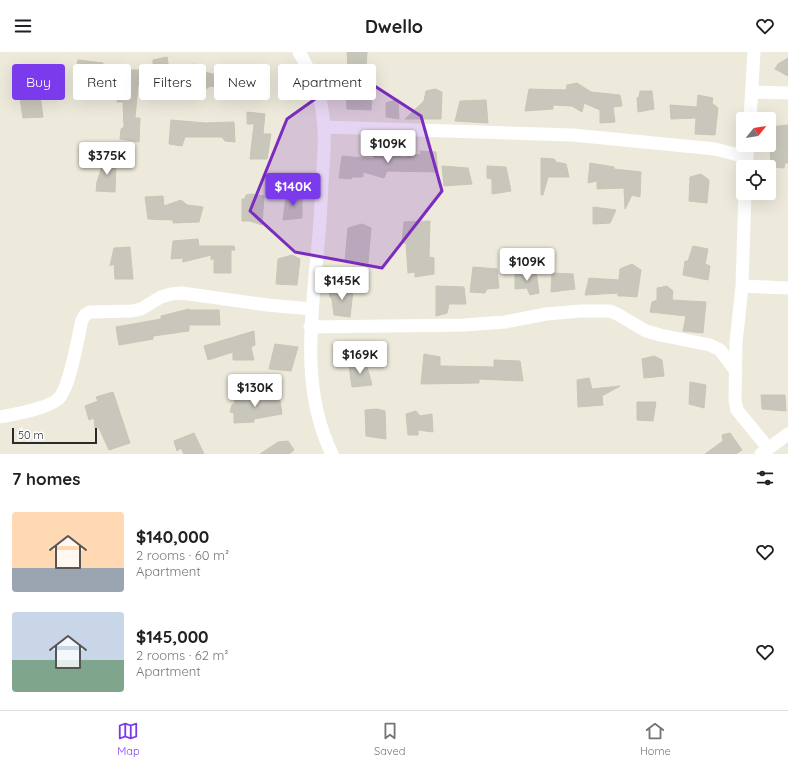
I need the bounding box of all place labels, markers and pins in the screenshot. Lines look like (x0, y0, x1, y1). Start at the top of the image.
pin: $109K (360, 130, 416, 164)
pin: $375K (79, 142, 135, 176)
pin: $140K (265, 173, 321, 207)
pin: $109K (499, 248, 555, 282)
pin: $145K (314, 267, 370, 301)
pin: $169K (332, 341, 388, 375)
pin: $130K (227, 374, 283, 408)

